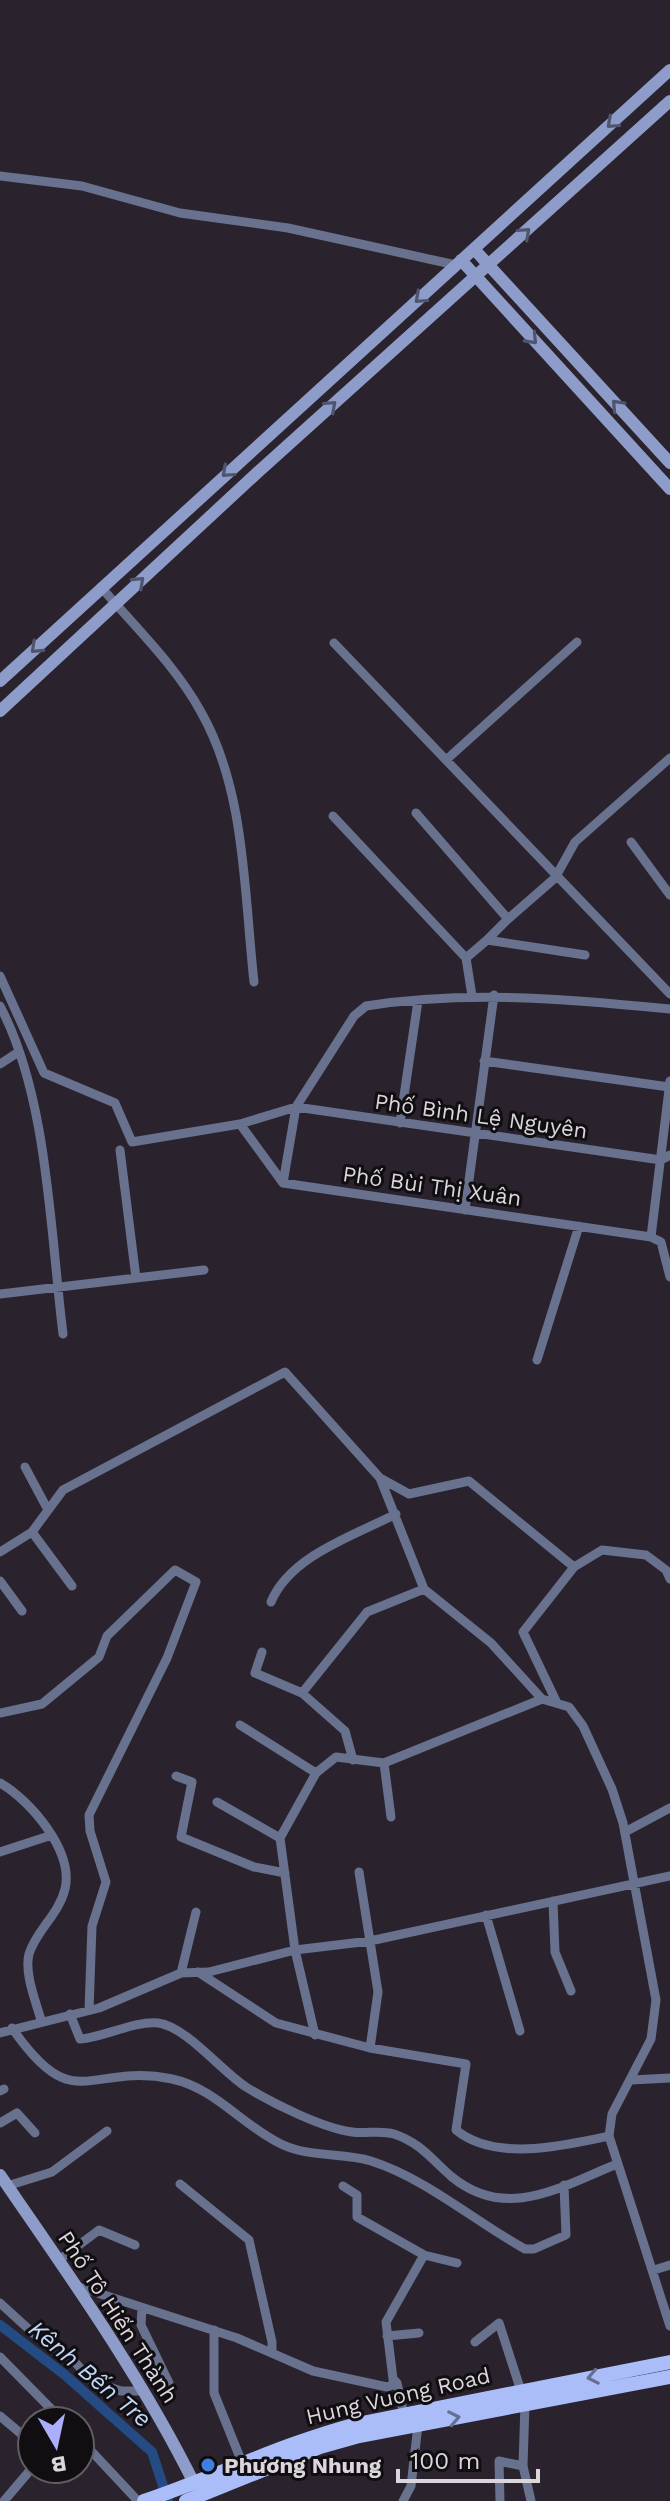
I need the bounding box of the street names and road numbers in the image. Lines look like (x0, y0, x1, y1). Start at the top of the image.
street label: Phố Bình Lệ Nguyên (373, 1089, 589, 1143)
street label: Phố Bùi Thị Xuân (341, 1161, 523, 1211)
street label: Phố Tô Hiến Thành (53, 2226, 183, 2408)
street label: Hung Vuong Road (303, 2363, 493, 2429)

